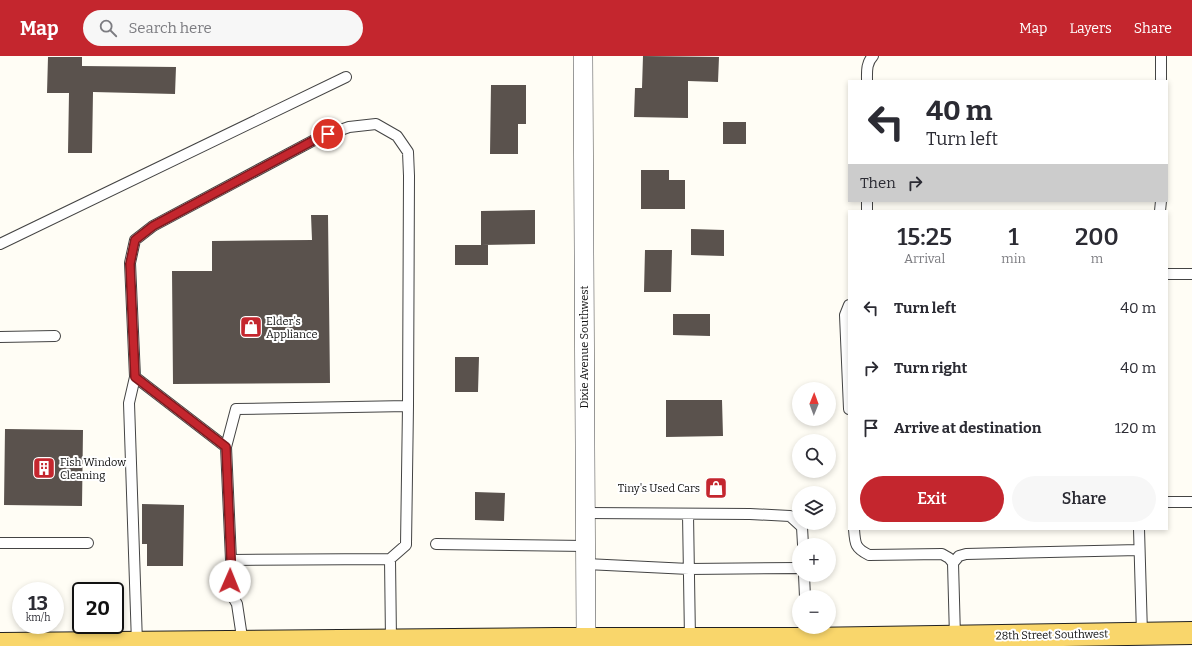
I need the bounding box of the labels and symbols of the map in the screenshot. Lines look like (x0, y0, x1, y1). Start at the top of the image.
pin (311, 117, 345, 151)
street label: Dixie Avenue Southwest (578, 286, 591, 408)
shop icon: Elder's Appliance (238, 314, 264, 340)
place label: Elder's Appliance (266, 315, 317, 341)
north arrow (792, 382, 836, 426)
building icon: Fish Window Cleaning (31, 455, 57, 481)
place label: Fish Window Cleaning (60, 456, 126, 482)
shop icon: Tiny's Used Cars (703, 475, 729, 501)
place label: Tiny's Used Cars (618, 482, 700, 495)
position arrow (209, 560, 251, 602)
speed limit sign: 20 (72, 582, 124, 634)
street label: 28th Street Southwest (996, 628, 1108, 642)

